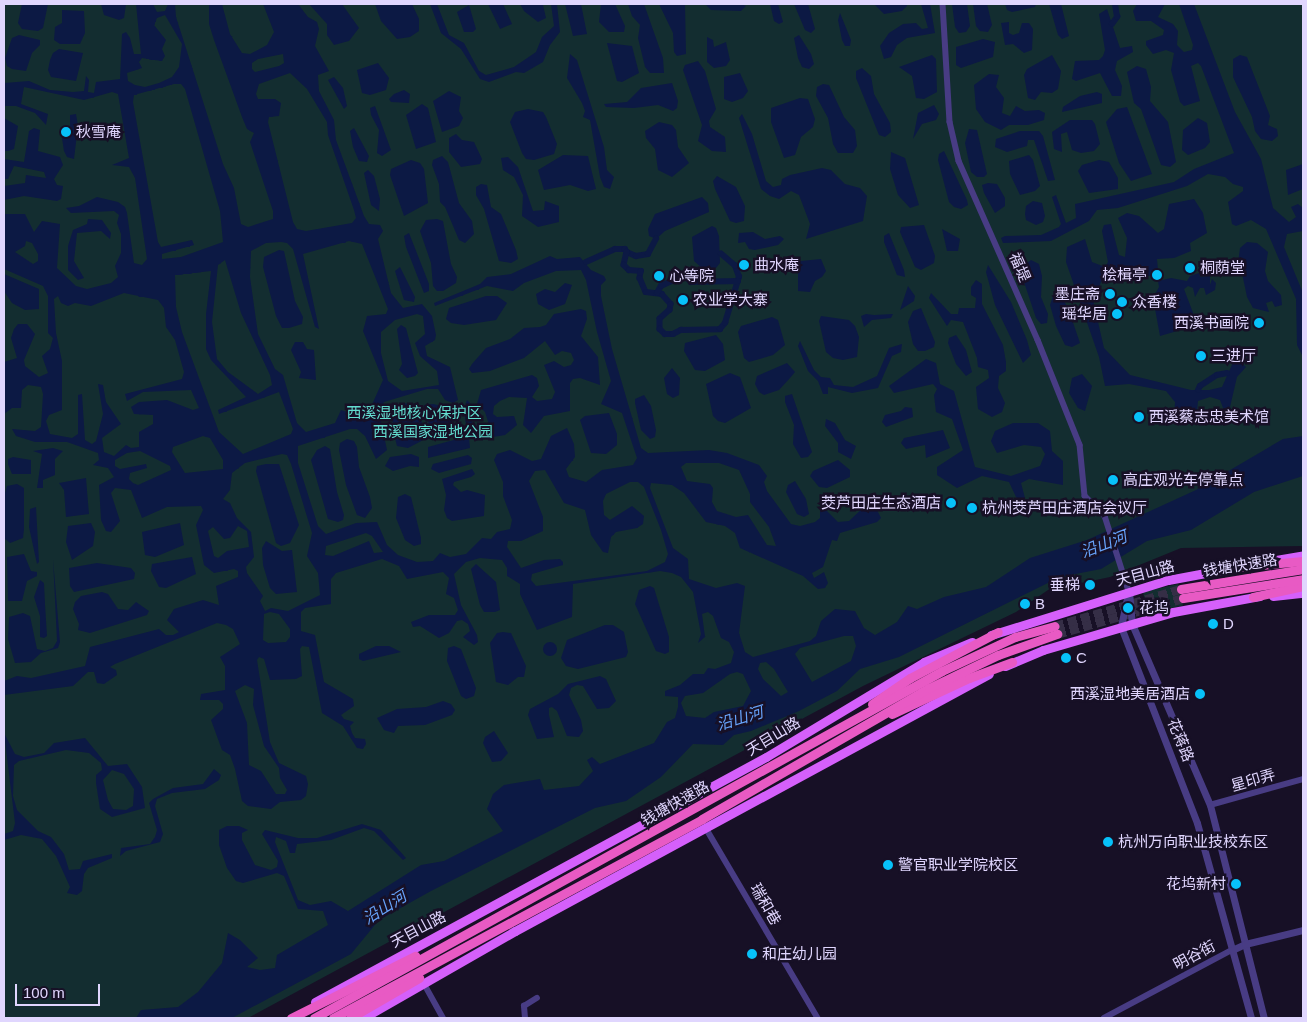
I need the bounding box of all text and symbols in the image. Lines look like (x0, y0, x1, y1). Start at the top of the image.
place label: 秋雪庵 (76, 123, 121, 141)
marker: 秋雪庵 (60, 126, 72, 138)
street label: 福堤 (1006, 250, 1034, 284)
place label: 曲水庵 (754, 256, 799, 274)
marker: 曲水庵 (738, 259, 750, 271)
place label: 桐荫堂 (1200, 259, 1245, 277)
marker: 桐荫堂 (1184, 262, 1196, 274)
place label: 桧楫亭 (1102, 266, 1147, 284)
place label: 心等院 (669, 267, 714, 285)
marker: 桧楫亭 (1151, 269, 1163, 281)
marker: 心等院 (653, 270, 665, 282)
place label: 墨庄斋 (1055, 285, 1100, 303)
marker: 墨庄斋 (1104, 288, 1116, 300)
place label: 农业学大寨 (693, 291, 768, 309)
place label: 众香楼 (1132, 293, 1177, 311)
marker: 农业学大寨 (677, 294, 689, 306)
marker: 众香楼 (1116, 296, 1128, 308)
place label: 瑶华居 (1062, 305, 1107, 323)
marker: 瑶华居 (1111, 308, 1123, 320)
place label: 西溪书画院 (1174, 314, 1249, 332)
marker: 西溪书画院 (1253, 317, 1265, 329)
place label: 三进厅 (1211, 347, 1256, 365)
marker: 三进厅 (1195, 350, 1207, 362)
park label: 西溪湿地核心保护区 (347, 404, 481, 422)
place label: 西溪蔡志忠美术馆 (1149, 408, 1269, 426)
marker: 西溪蔡志忠美术馆 (1133, 411, 1145, 423)
park label: 西溪国家湿地公园 (373, 423, 493, 441)
place label: 高庄观光车停靠点 (1123, 471, 1243, 489)
marker: 高庄观光车停靠点 (1107, 474, 1119, 486)
place label: 茭芦田庄生态酒店 (821, 494, 941, 512)
marker: 茭芦田庄生态酒店 (945, 497, 957, 509)
place label: 杭州茭芦田庄酒店会议厅 (982, 499, 1147, 517)
marker: 杭州茭芦田庄酒店会议厅 (966, 502, 978, 514)
water label: 沿山河 (1078, 527, 1130, 563)
street label: 钱塘快速路 (1202, 550, 1278, 580)
street label: 天目山路 (1114, 557, 1176, 589)
place label: 垂梯 (1050, 576, 1080, 594)
marker: 垂梯 (1084, 579, 1096, 591)
place label: B (1035, 595, 1045, 613)
marker: B (1019, 598, 1031, 610)
place label: 花坞 (1139, 599, 1169, 617)
marker: 花坞 (1121, 601, 1135, 615)
place label: D (1223, 615, 1234, 633)
marker: D (1207, 618, 1219, 630)
place label: C (1076, 649, 1087, 667)
marker: C (1060, 652, 1072, 664)
place label: 西溪湿地美居酒店 (1070, 685, 1190, 703)
marker: 西溪湿地美居酒店 (1194, 688, 1206, 700)
water label: 沿山河 (714, 703, 766, 735)
street label: 天目山路 (743, 713, 803, 759)
street label: 花蒋路 (1164, 716, 1198, 764)
street label: 星印弄 (1229, 765, 1277, 795)
street label: 钱塘快速路 (638, 777, 712, 829)
place label: 杭州万向职业技校东区 (1118, 833, 1268, 851)
marker: 杭州万向职业技校东区 (1102, 836, 1114, 848)
place label: 警官职业学院校区 (898, 856, 1018, 874)
marker: 警官职业学院校区 (882, 859, 894, 871)
place label: 花坞新村 (1166, 875, 1226, 893)
marker: 花坞新村 (1230, 878, 1242, 890)
street label: 瑞和巷 (747, 880, 785, 928)
water label: 沿山河 (360, 887, 410, 929)
street label: 天目山路 (387, 907, 449, 951)
street label: 明谷街 (1170, 936, 1218, 974)
place label: 和庄幼儿园 (762, 945, 837, 963)
marker: 和庄幼儿园 (746, 948, 758, 960)
scale bar (18, 974, 102, 1006)
text: 100 m (23, 984, 65, 1001)

